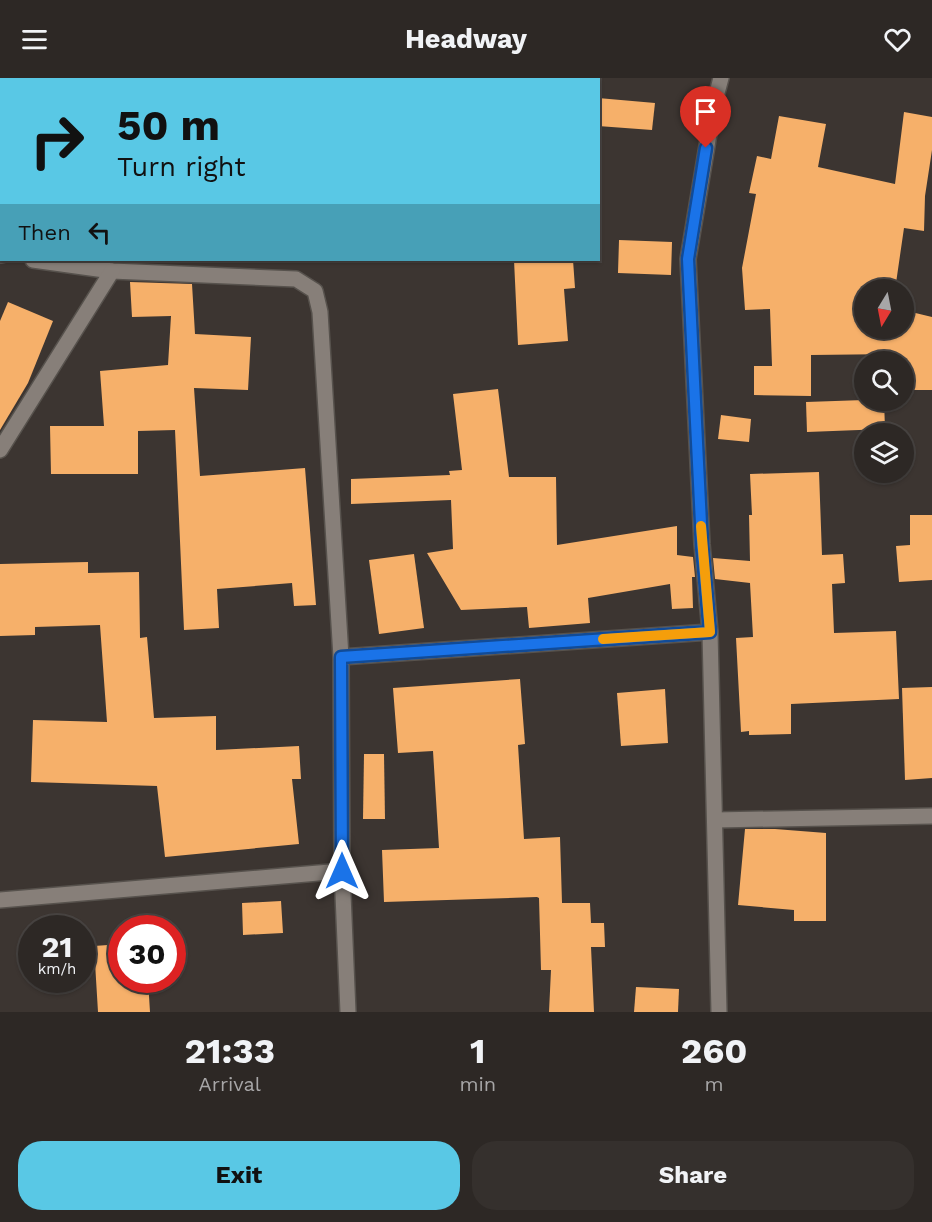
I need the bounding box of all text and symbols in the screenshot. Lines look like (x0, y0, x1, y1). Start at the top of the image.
icon: menu (18, 23, 51, 56)
text: Headway (405, 23, 527, 55)
icon: heart (881, 23, 914, 56)
pin (680, 86, 731, 148)
icon: arrive (689, 95, 722, 128)
text: 50 m (117, 101, 220, 150)
icon: right (18, 102, 96, 180)
text: Turn right (117, 151, 246, 183)
icon: left (83, 216, 116, 249)
text: Then (18, 220, 71, 245)
north arrow (854, 279, 914, 339)
map controls (854, 279, 914, 483)
button: search (854, 351, 914, 411)
button: layers (854, 423, 914, 483)
position arrow (310, 839, 374, 903)
speed limit sign: 30 (108, 915, 186, 993)
text: 21 (42, 929, 72, 964)
text: km/h (38, 960, 76, 978)
text: 21:33 (184, 1030, 275, 1072)
text: 1 (470, 1030, 486, 1072)
text: 260 (681, 1030, 748, 1072)
text: Arrival (199, 1072, 261, 1096)
text: min (459, 1072, 496, 1096)
text: m (705, 1072, 724, 1096)
button: Exit (18, 1141, 460, 1210)
button: Share (472, 1141, 914, 1210)

